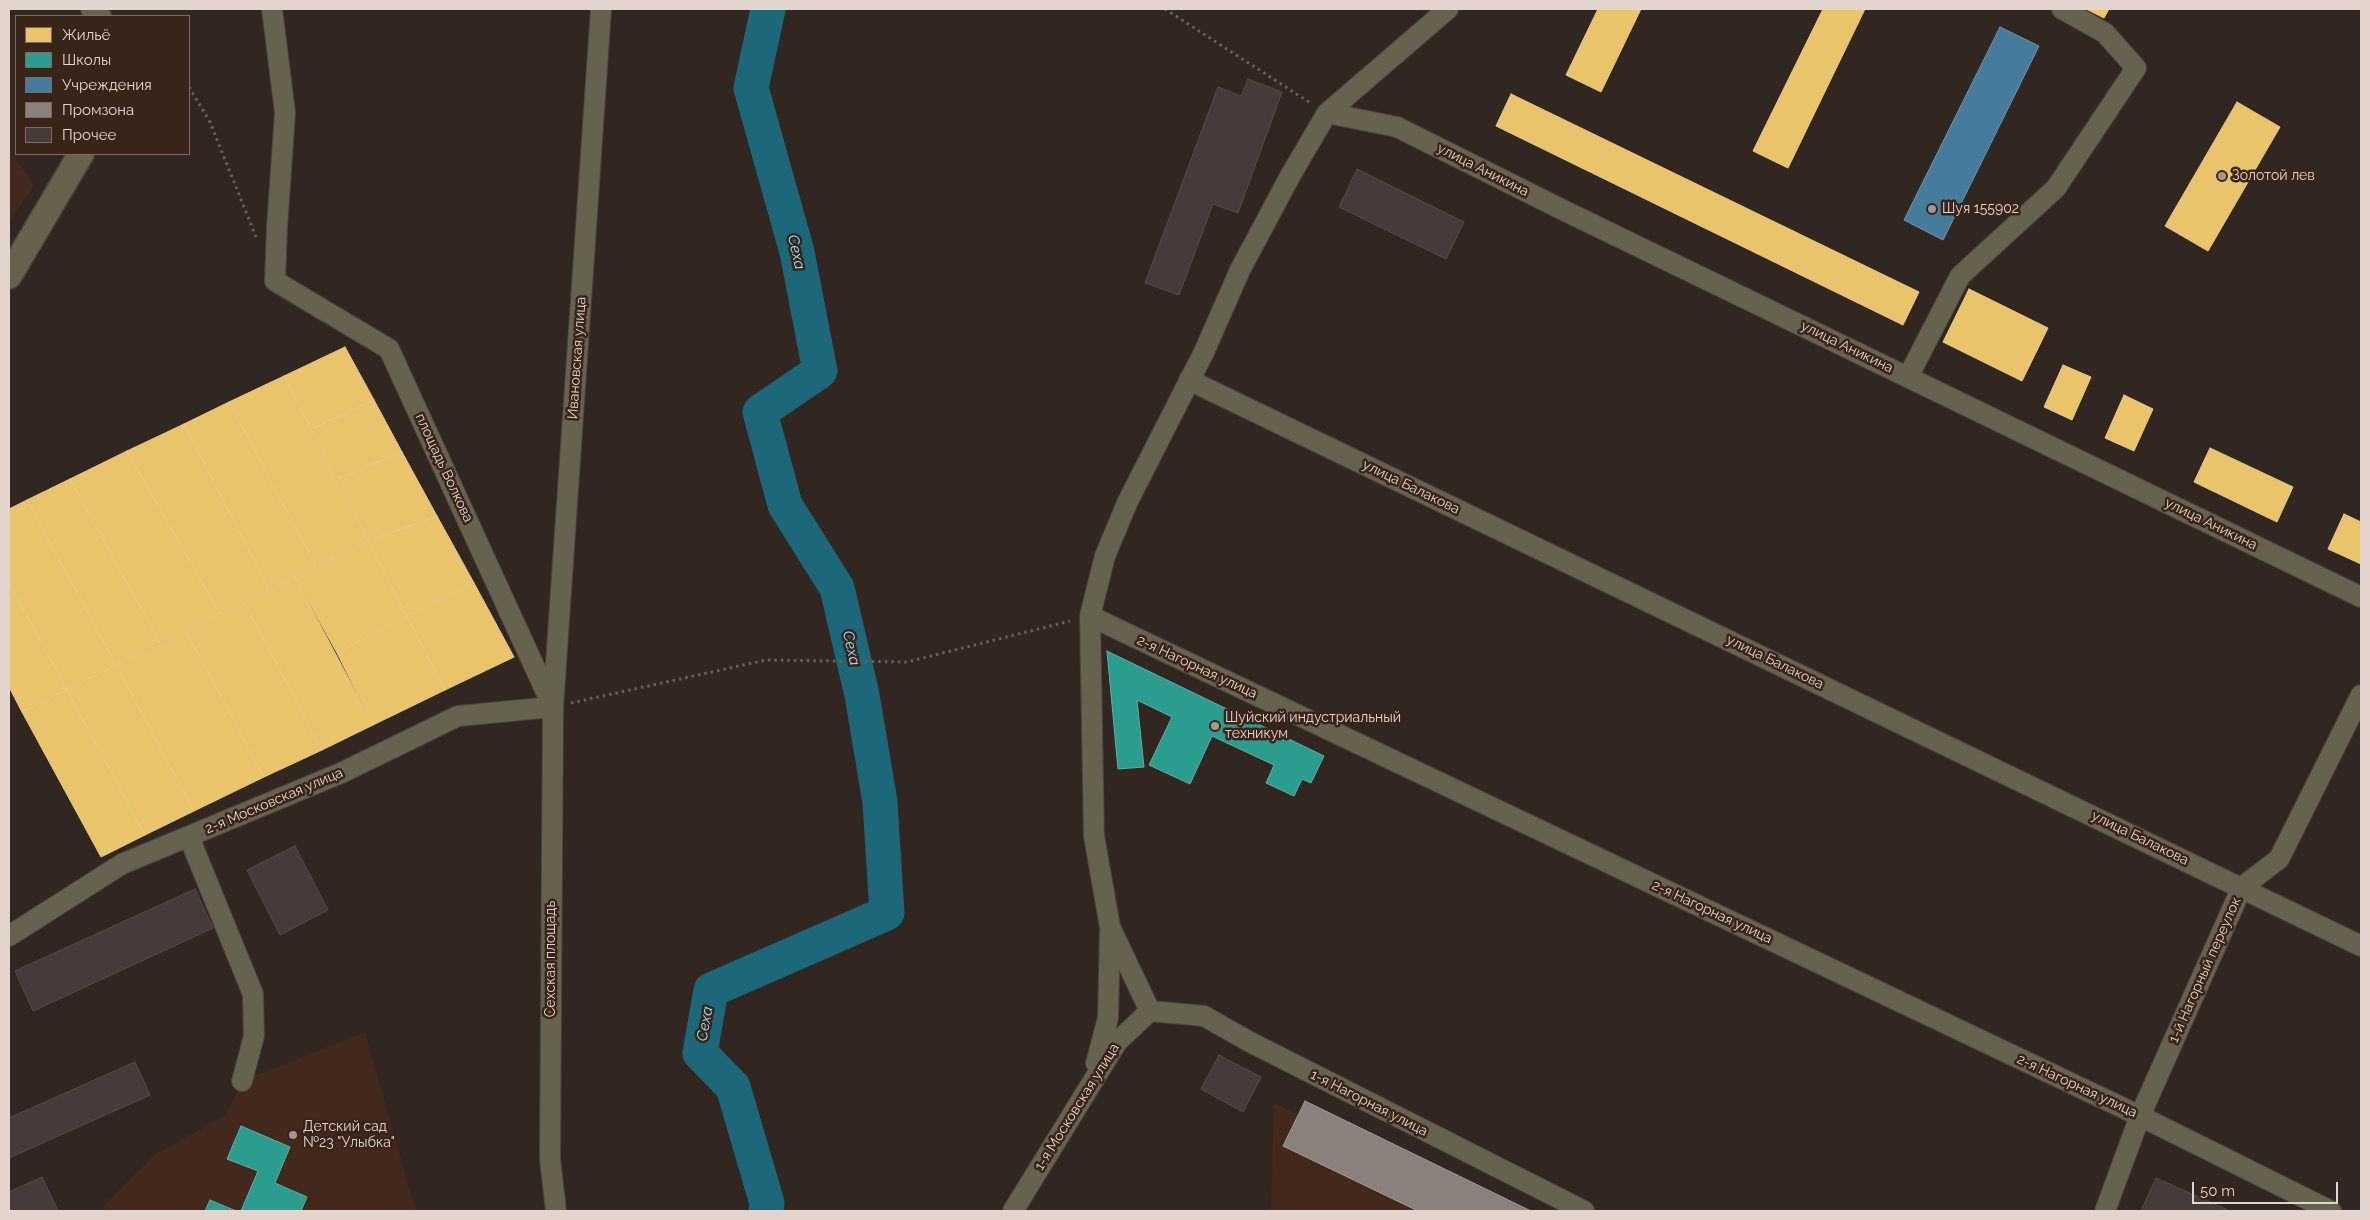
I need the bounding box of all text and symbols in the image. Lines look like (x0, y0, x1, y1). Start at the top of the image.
legend (15, 15, 190, 155)
text: Жильё (62, 26, 110, 44)
text: Школы (62, 51, 111, 69)
text: Учреждения (62, 76, 152, 94)
text: Промзона (62, 101, 134, 119)
text: Прочее (62, 126, 116, 144)
street label: улица Аникина (1434, 140, 1532, 200)
place label: Золотой лев (2232, 168, 2315, 184)
marker: Золотой лев (2216, 170, 2228, 182)
place label: Шуя 155902 (1942, 201, 2019, 217)
marker: Шуя 155902 (1926, 203, 1938, 215)
water label: Сеха (783, 233, 809, 271)
street label: Ивановская улица (564, 296, 590, 420)
street label: улица Аникина (1798, 317, 1896, 377)
street label: площадь Волкова (411, 411, 477, 525)
street label: улица Балакова (1360, 456, 1462, 518)
street label: улица Аникина (2162, 494, 2260, 554)
water label: Сеха (838, 629, 864, 667)
street label: улица Балакова (1724, 631, 1826, 693)
street label: 2-я Нагорная улица (1134, 632, 1260, 702)
place label: Шуйский индустриальный техникум (1225, 710, 1401, 742)
marker: Шуйский индустриальный техникум (1209, 720, 1221, 732)
street label: 2-я Московская улица (203, 764, 345, 838)
street label: улица Балакова (2089, 807, 2191, 869)
street label: 2-я Нагорная улица (1649, 877, 1775, 947)
street label: 1-й Нагорный переулок (2165, 895, 2245, 1045)
street label: Сехская площадь (543, 901, 559, 1017)
water label: Сеха (693, 1005, 717, 1043)
street label: 1-я Московская улица (1031, 1040, 1123, 1174)
street label: 2-я Нагорная улица (2014, 1051, 2140, 1121)
street label: 1-я Нагорная улица (1308, 1066, 1430, 1140)
place label: Детский сад №23 "Улыбка" (303, 1119, 395, 1152)
marker: Детский сад №23 "Улыбка" (287, 1129, 299, 1141)
scale bar (2195, 1172, 2341, 1204)
text: 50 m (2200, 1182, 2235, 1200)

